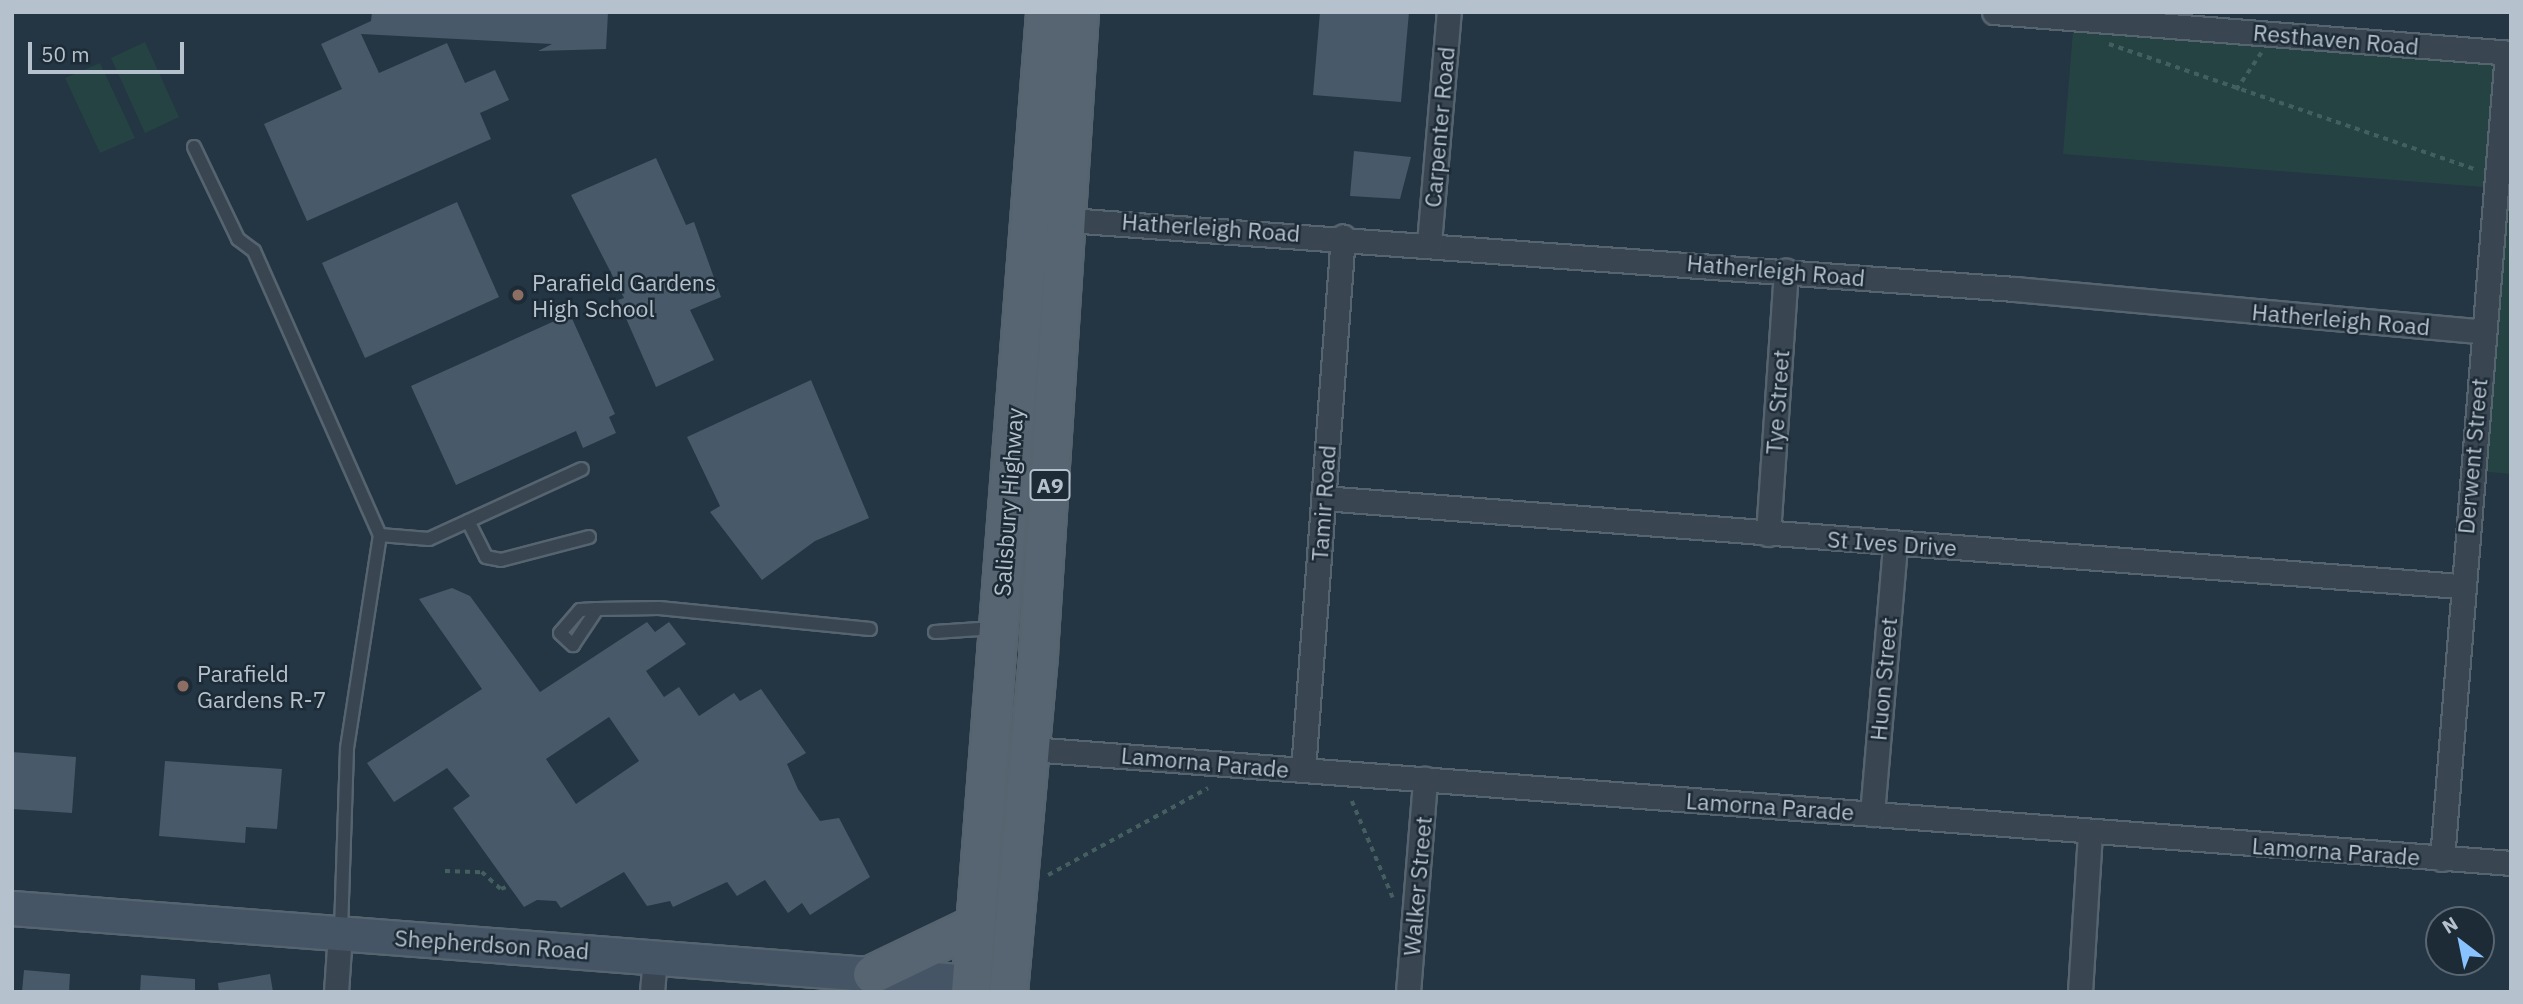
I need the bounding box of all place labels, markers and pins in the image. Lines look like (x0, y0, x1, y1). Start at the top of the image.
place label: Parafield Gardens High School (532, 268, 716, 322)
marker: Parafield Gardens High School (510, 287, 526, 303)
place label: Parafield Gardens R-7 (197, 659, 327, 713)
marker: Parafield Gardens R-7 (175, 678, 191, 694)

